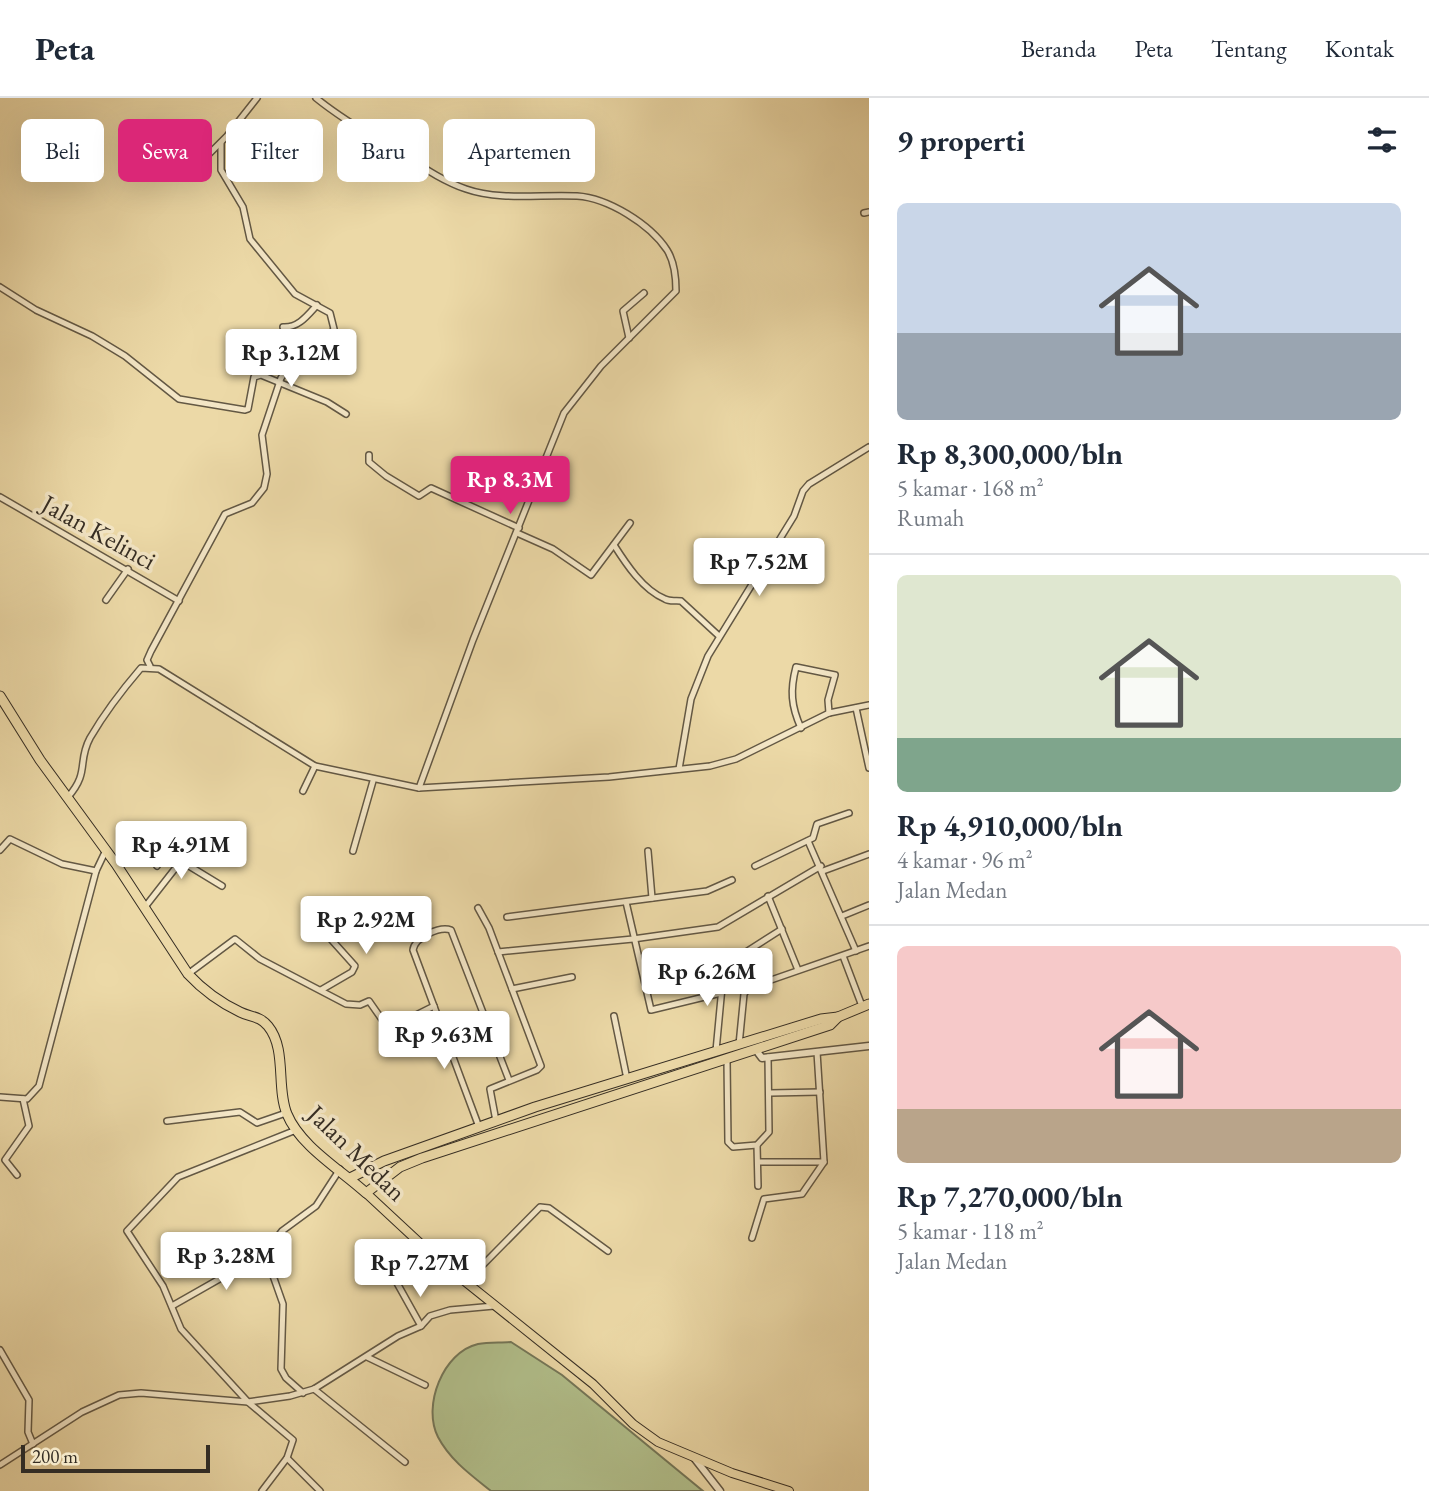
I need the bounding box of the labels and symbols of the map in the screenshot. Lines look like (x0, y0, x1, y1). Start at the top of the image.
pin: Rp 3.12M (219, 330, 363, 389)
pin: Rp 8.3M (445, 456, 575, 516)
street label: Jalan Kelinci (34, 486, 162, 577)
pin: Rp 7.52M (687, 538, 831, 598)
pin: Rp 4.91M (109, 822, 253, 881)
pin: Rp 2.92M (294, 896, 438, 956)
pin: Rp 6.26M (635, 948, 779, 1008)
pin: Rp 9.63M (372, 1012, 516, 1071)
street label: Jalan Medan (299, 1096, 414, 1209)
pin: Rp 3.28M (154, 1232, 298, 1292)
pin: Rp 7.27M (348, 1240, 492, 1299)
scale bar (21, 1442, 210, 1474)

